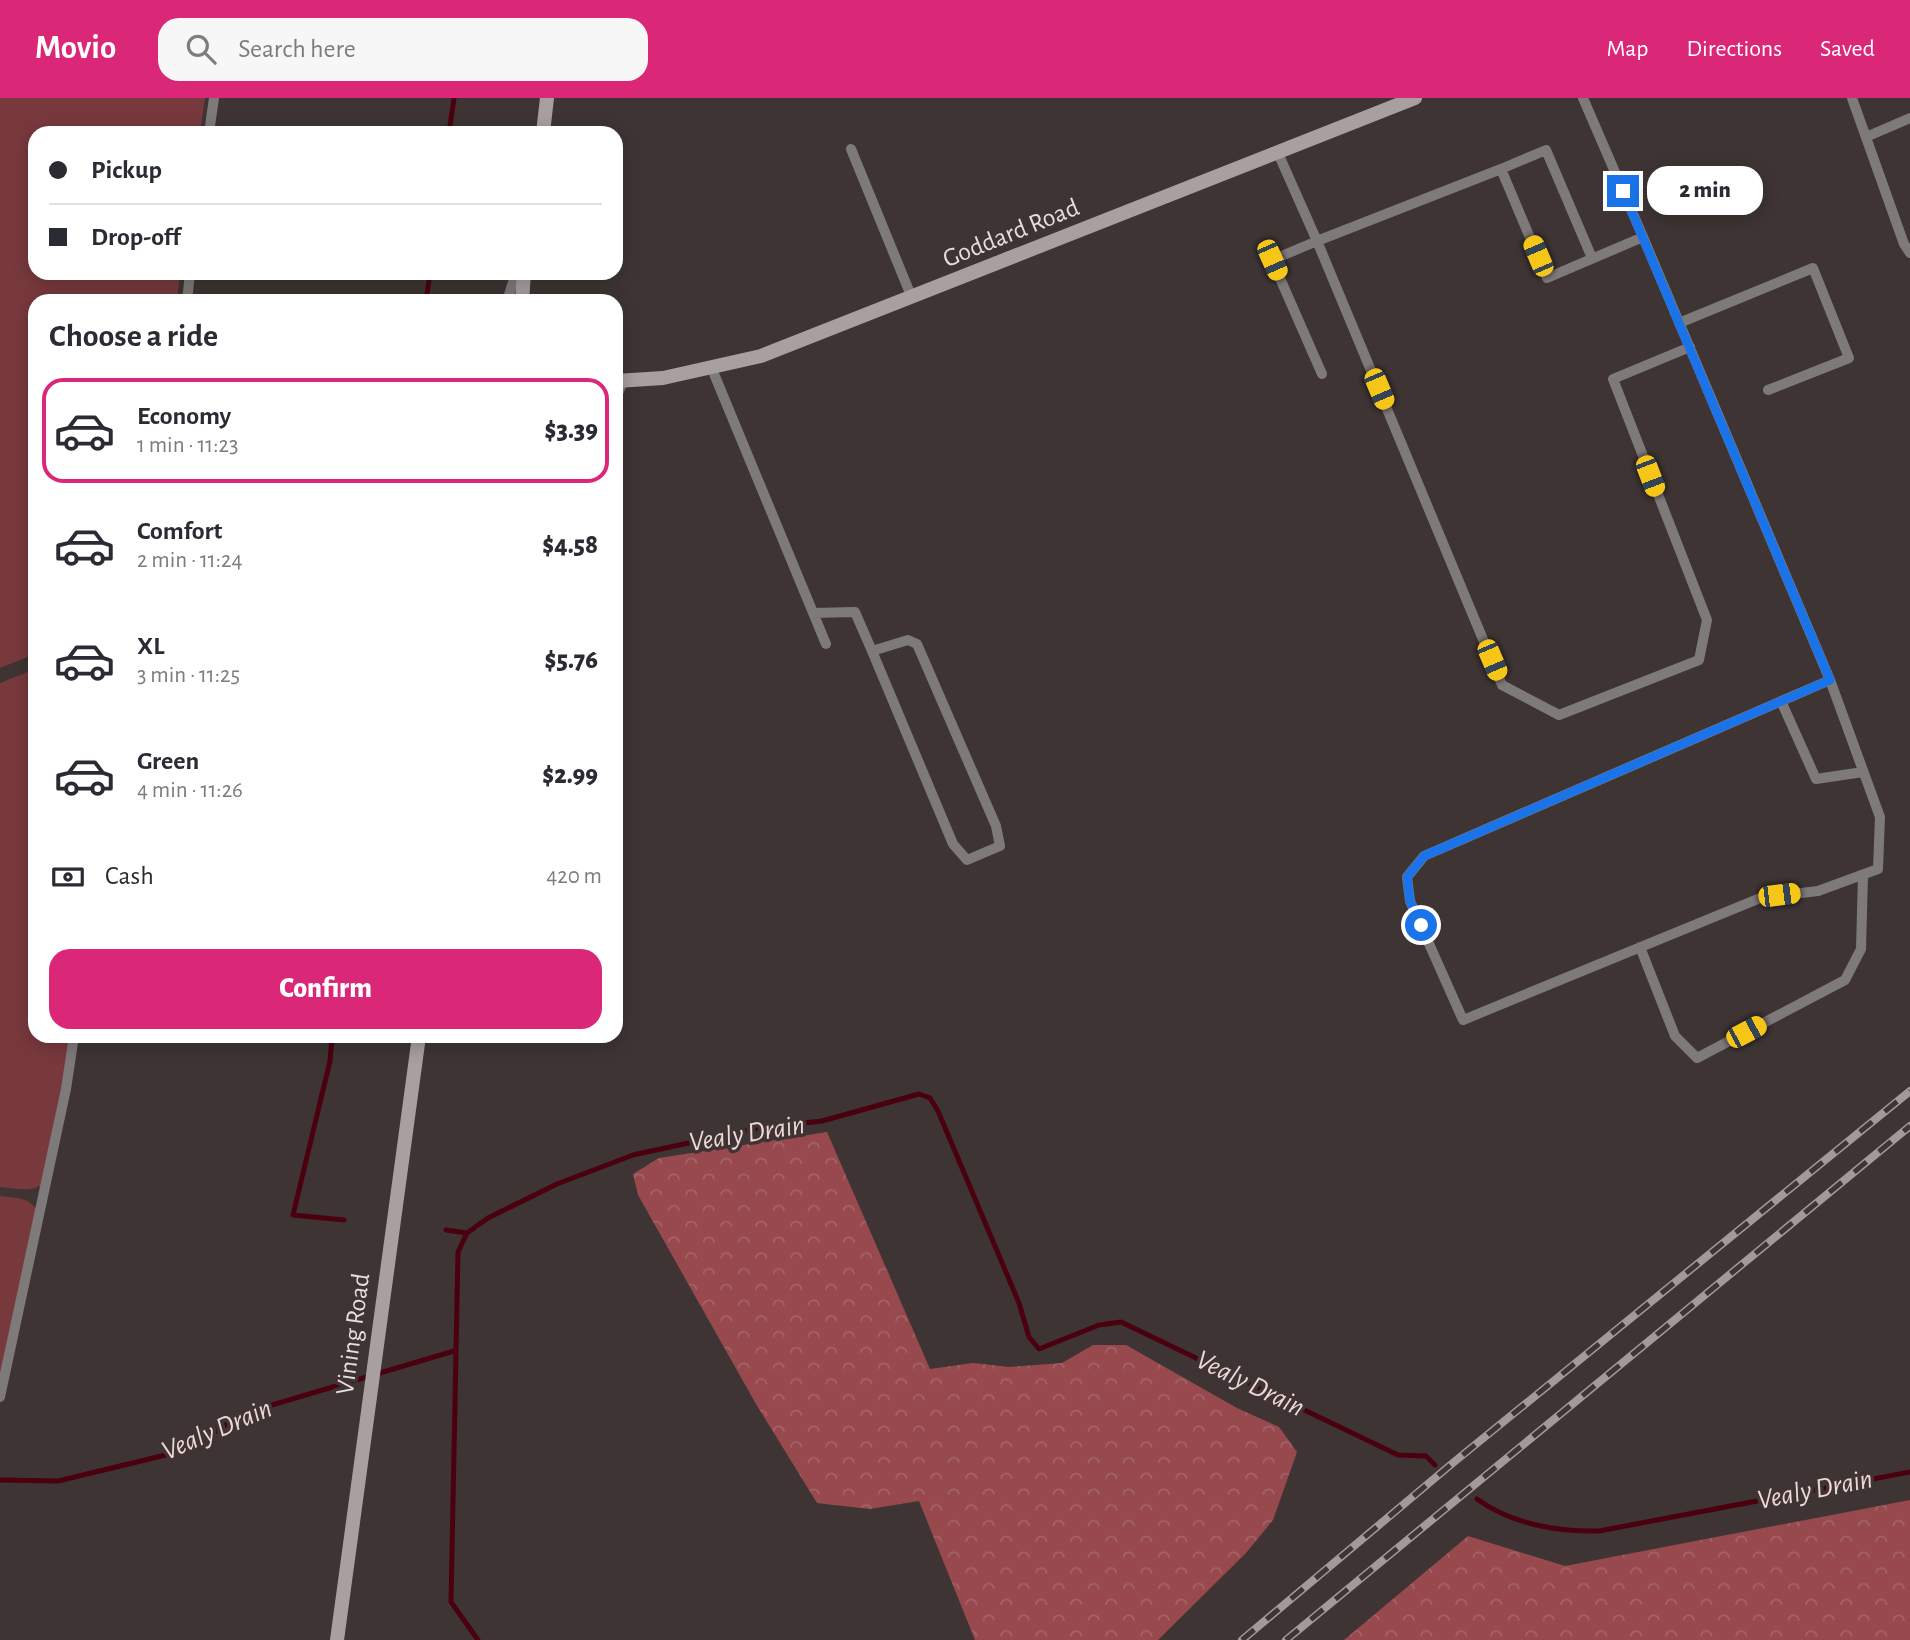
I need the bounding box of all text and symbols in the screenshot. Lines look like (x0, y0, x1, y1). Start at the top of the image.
search box (158, 18, 648, 81)
icon: search (182, 30, 220, 68)
text: Movio (35, 32, 116, 65)
text: Search here (238, 36, 356, 62)
text: Map (1606, 37, 1648, 61)
text: Directions (1686, 37, 1782, 61)
text: Saved (1820, 37, 1875, 61)
text: Pickup (91, 157, 162, 183)
callout: 2 min (1648, 166, 1763, 216)
route end (1607, 175, 1639, 207)
text: 2 min (1679, 179, 1731, 202)
street label: Goddard Road (939, 194, 1083, 272)
text: Drop-off (91, 224, 180, 250)
car (1521, 233, 1556, 279)
car (1254, 237, 1291, 283)
text: Choose a ride (49, 320, 218, 352)
car (1362, 366, 1397, 412)
icon: car (53, 399, 116, 462)
text: Economy (137, 403, 231, 429)
text: $3.39 (545, 417, 598, 443)
text: 1 min · 11:23 (137, 434, 238, 457)
car (1633, 453, 1668, 499)
icon: car (53, 514, 116, 577)
text: Comfort (137, 518, 222, 544)
text: $4.58 (542, 532, 598, 558)
text: 2 min · 11:24 (137, 549, 243, 572)
icon: car (53, 629, 116, 692)
text: XL (137, 633, 164, 659)
car (1475, 637, 1510, 683)
text: $5.76 (545, 647, 598, 673)
text: 3 min · 11:25 (137, 664, 240, 687)
icon: car (53, 744, 116, 807)
text: Green (137, 748, 199, 774)
text: $2.99 (542, 762, 598, 788)
text: 4 min · 11:26 (137, 779, 243, 802)
icon: cash (49, 858, 87, 896)
text: Cash (105, 863, 154, 889)
text: 420 m (546, 865, 602, 888)
car (1757, 882, 1802, 908)
route start (1405, 909, 1437, 941)
button: Confirm (49, 949, 602, 1029)
car (1723, 1013, 1770, 1051)
water label: Vealy Drain (687, 1111, 807, 1157)
street label: Vining Road (332, 1271, 374, 1397)
water label: Vealy Drain (1191, 1346, 1309, 1422)
water label: Vealy Drain (158, 1394, 276, 1466)
water label: Vealy Drain (1755, 1465, 1875, 1515)

